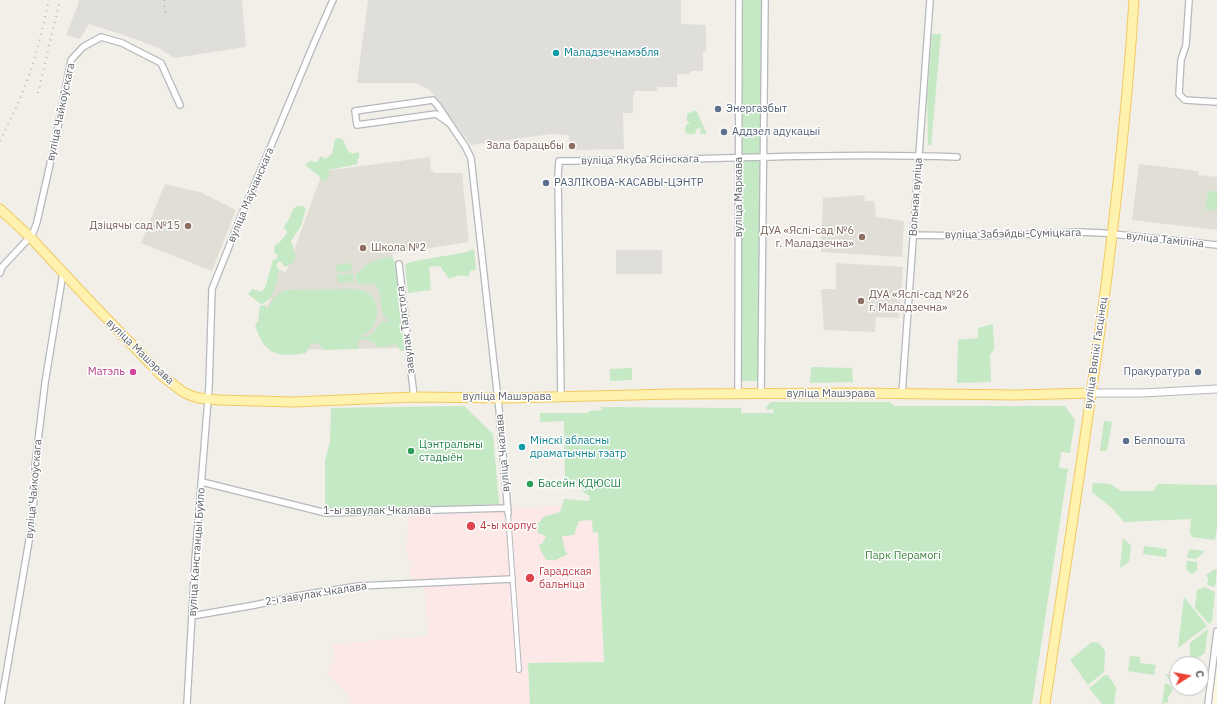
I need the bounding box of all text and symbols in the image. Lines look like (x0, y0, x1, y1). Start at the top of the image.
place label: Маладзечнамэбля (564, 46, 659, 60)
marker: Маладзечнамэбля (551, 48, 561, 58)
street label: вуліца Чайкоўскага (44, 62, 78, 162)
place label: Энергазбыт (726, 102, 787, 116)
marker: Энергазбыт (713, 104, 723, 114)
place label: Аддзел адукацыі (732, 125, 820, 139)
marker: Аддзел адукацыі (719, 127, 729, 137)
place label: Зала барацьбы (486, 139, 564, 153)
marker: Зала барацьбы (567, 141, 577, 151)
street label: вуліца Маўчанскага (225, 146, 277, 244)
street label: вуліца Якуба Ясінскага (581, 152, 699, 168)
street label: вуліца Маркава (732, 157, 746, 237)
street label: Вольная вуліца (907, 157, 925, 237)
place label: РАЗЛІКОВА-КАСАВЫ-ЦЭНТР (554, 176, 704, 190)
marker: РАЗЛІКОВА-КАСАВЫ-ЦЭНТР (541, 178, 551, 188)
place label: Дзіцячы сад №15 (89, 219, 180, 233)
marker: Дзіцячы сад №15 (183, 221, 193, 231)
place label: ДУА «Яслі-сад №6 г. Маладзечна» (761, 224, 854, 250)
street label: вуліца Забэйды-Суміцкага (944, 226, 1082, 242)
street label: вуліца Таміліна (1125, 229, 1205, 251)
marker: ДУА «Яслі-сад №6 г. Маладзечна» (857, 232, 867, 242)
place label: Школа №2 (371, 241, 426, 255)
marker: Школа №2 (358, 243, 368, 253)
street label: завулак Талстога (394, 285, 418, 375)
place label: ДУА «Яслі-сад №26 г. Маладзечна» (869, 288, 969, 314)
marker: ДУА «Яслі-сад №26 г. Маладзечна» (856, 296, 866, 306)
street label: вуліца Вялікі Гасцінец (1082, 296, 1110, 410)
street label: вуліца Машэрава (103, 316, 177, 388)
place label: Матэль (88, 365, 125, 379)
place label: Пракуратура (1124, 365, 1190, 379)
marker: Матэль (128, 367, 138, 377)
marker: Пракуратура (1193, 367, 1203, 377)
street label: вуліца Машэрава (787, 387, 875, 401)
street label: вуліца Машэрава (463, 390, 551, 404)
street label: вуліца Чкалава (493, 413, 513, 493)
place label: Мінскі абласны драматычны тэатр (530, 434, 626, 460)
place label: Белпошта (1134, 434, 1185, 448)
marker: Белпошта (1121, 436, 1131, 446)
place label: Цэнтральны стадыён (419, 438, 483, 464)
street label: вуліца Чайкоўскага (23, 439, 45, 539)
marker: Мінскі абласны драматычны тэатр (517, 442, 527, 452)
marker: Цэнтральны стадыён (406, 446, 416, 456)
place label: Басейн КДЮСШ (538, 477, 621, 491)
marker: Басейн КДЮСШ (525, 479, 535, 489)
street label: вуліца Канстанцыі Буйло (186, 487, 208, 617)
street label: 1-ы завулак Чкалава (323, 504, 431, 518)
place label: 4-ы корпус (480, 519, 537, 533)
marker: 4-ы корпус (465, 520, 477, 532)
park label: Парк Перамогі (865, 549, 941, 563)
place label: Гарадская бальніца (539, 565, 592, 591)
marker: Гарадская бальніца (524, 572, 536, 584)
street label: 2-і завулак Чкалава (264, 579, 368, 609)
north arrow (1169, 656, 1209, 696)
text: С (1192, 669, 1207, 679)

